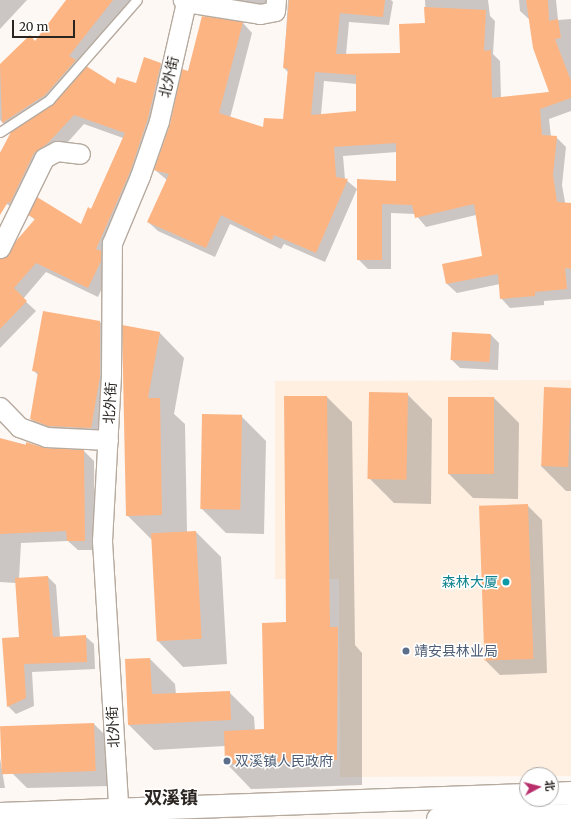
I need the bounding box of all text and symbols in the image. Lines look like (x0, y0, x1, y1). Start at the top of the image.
scale bar (14, 12, 77, 38)
text: 20 m (19, 19, 48, 34)
street label: 北外街 (156, 55, 182, 99)
street label: 北外街 (101, 382, 119, 424)
place label: 森林大厦 (442, 574, 498, 590)
marker: 森林大厦 (501, 577, 511, 587)
place label: 靖安县林业局 (414, 643, 498, 659)
marker: 靖安县林业局 (401, 646, 411, 656)
street label: 北外街 (104, 706, 122, 748)
place label: 双溪镇人民政府 (235, 753, 333, 769)
marker: 双溪镇人民政府 (222, 756, 232, 766)
north arrow (519, 767, 559, 807)
text: 北 (542, 779, 558, 792)
district label: 双溪镇 (144, 787, 198, 809)

